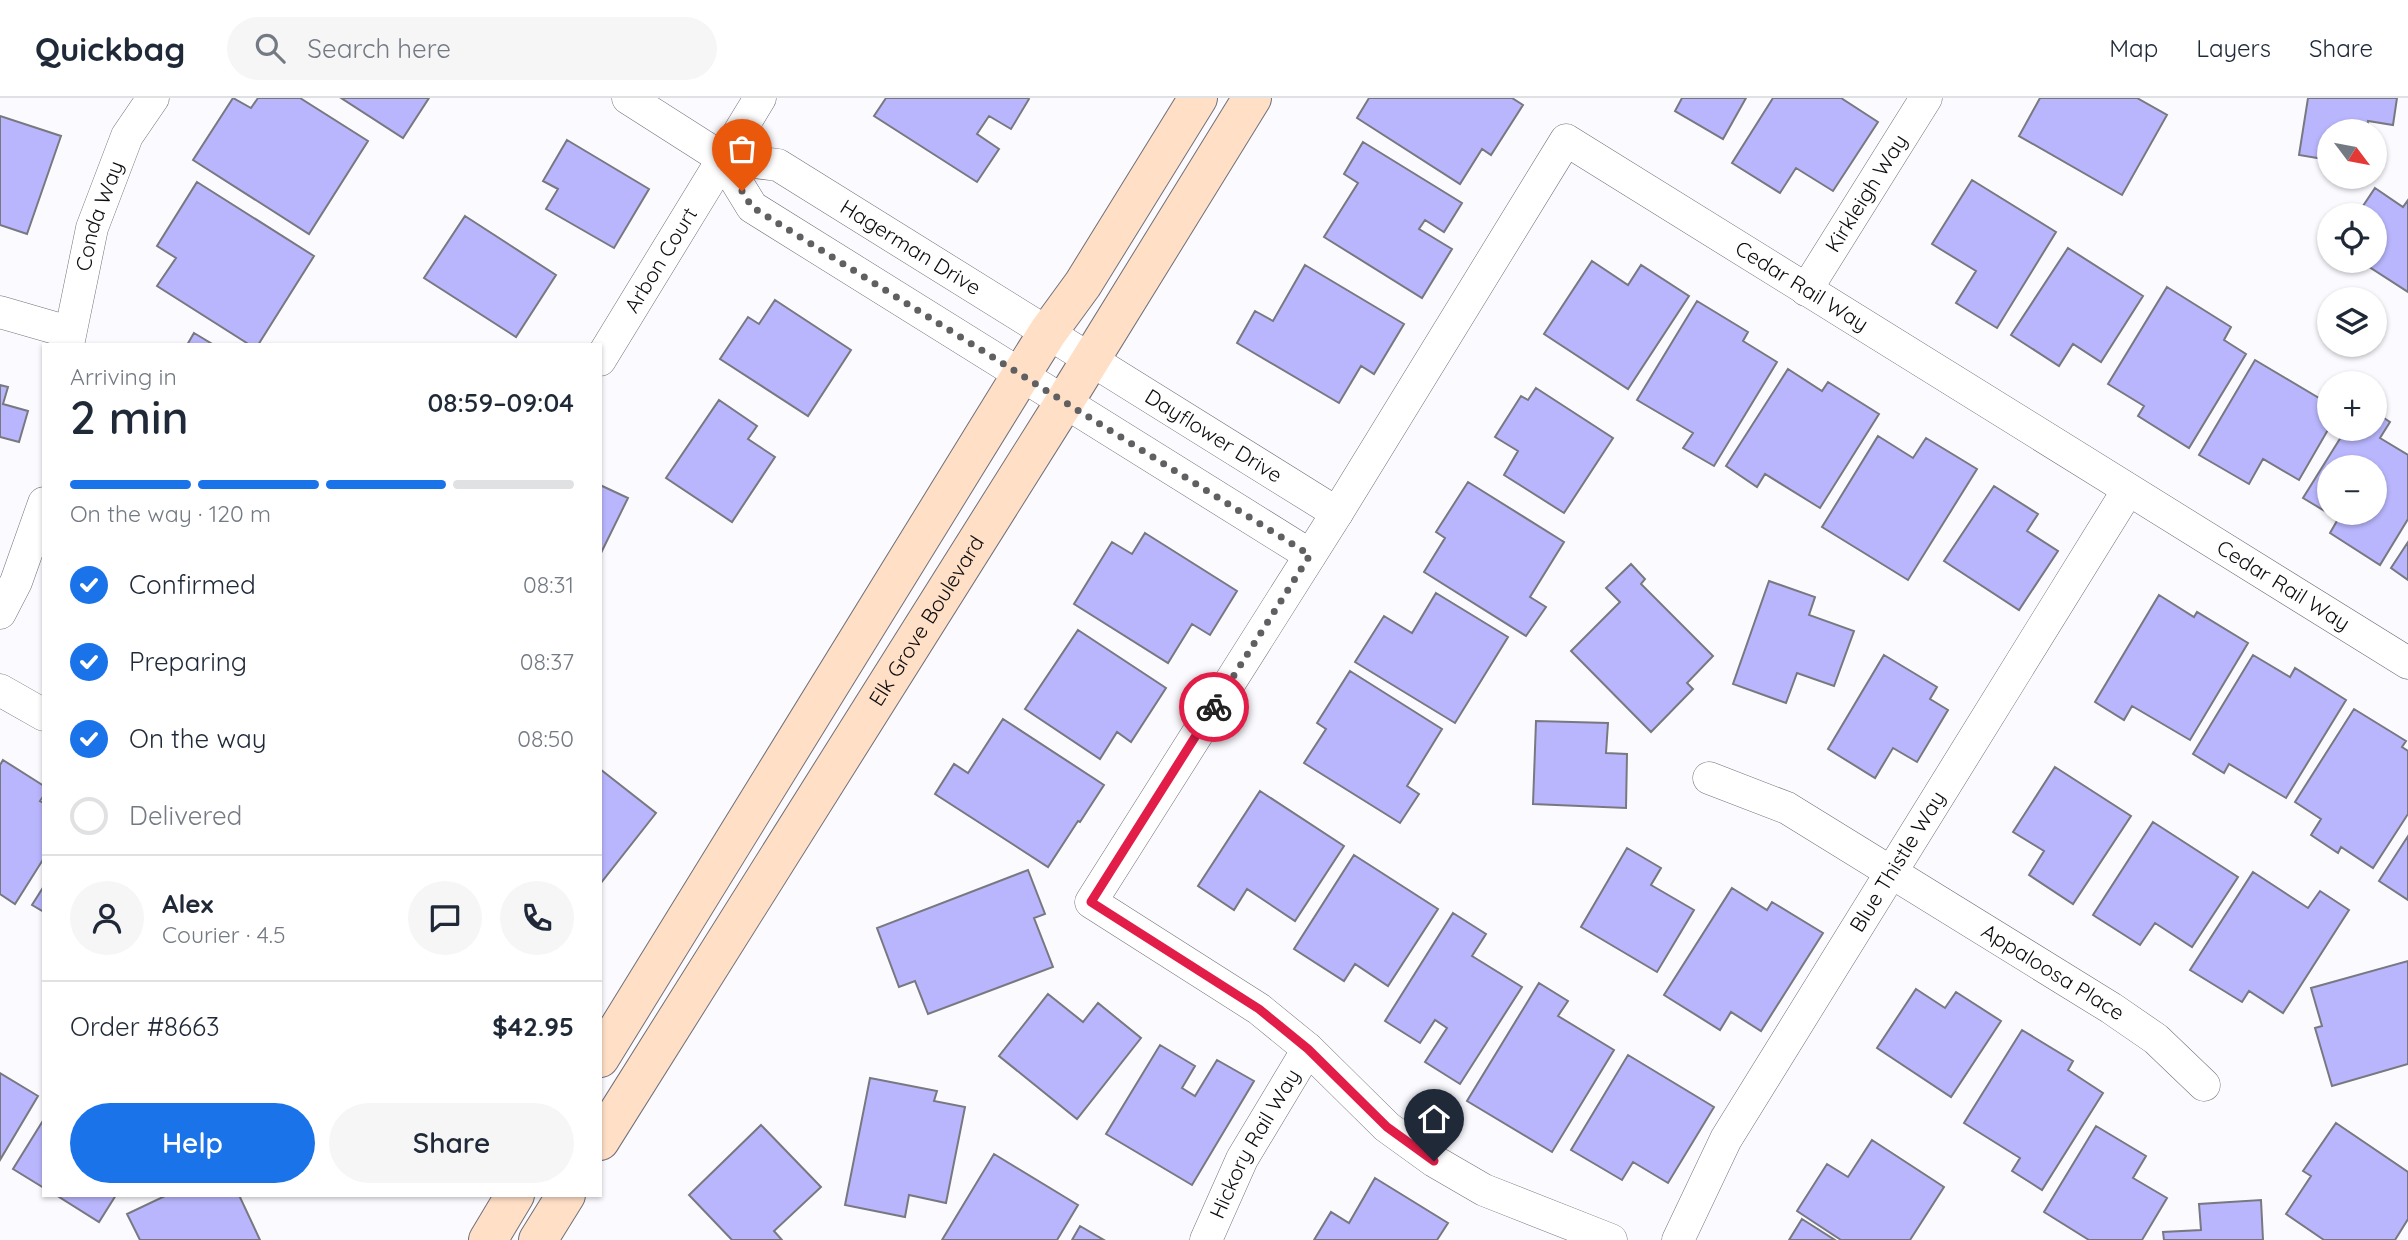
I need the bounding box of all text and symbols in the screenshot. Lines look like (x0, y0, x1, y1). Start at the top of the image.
search box (227, 17, 717, 80)
text: Quickbag (35, 28, 185, 69)
icon: search (251, 29, 289, 67)
text: Search here (307, 32, 451, 65)
text: Map (2109, 33, 2158, 63)
text: Layers (2196, 33, 2271, 63)
text: Share (2309, 33, 2373, 63)
pin (712, 119, 772, 191)
north arrow (2317, 119, 2387, 189)
map controls (2317, 119, 2387, 525)
street label: Kirkleigh Way (1819, 129, 1912, 257)
icon: bag (723, 130, 761, 168)
street label: Conda Way (70, 157, 128, 273)
street label: Hagerman Drive (836, 193, 986, 300)
street label: Arbon Court (618, 202, 702, 317)
button: locate (2317, 203, 2387, 273)
street label: Cedar Rail Way (1731, 234, 1873, 337)
button: layers (2317, 287, 2387, 357)
text: Arriving in (70, 362, 177, 391)
button: + (2317, 371, 2387, 441)
street label: Dayflower Drive (1141, 383, 1288, 488)
text: 08:59–09:04 (427, 386, 574, 419)
text: 2 min (70, 388, 189, 446)
button: − (2317, 455, 2387, 525)
text: On the way · 120 m (70, 499, 271, 528)
street label: Elk Grove Boulevard (863, 531, 989, 711)
street label: Cedar Rail Way (2212, 534, 2355, 636)
icon: check (70, 566, 108, 604)
text: Confirmed (129, 568, 256, 601)
text: 08:31 (523, 570, 574, 599)
icon: check (70, 643, 108, 681)
text: Preparing (129, 645, 247, 678)
text: 08:37 (520, 647, 574, 676)
courier (1179, 672, 1249, 742)
icon: bike (1195, 688, 1233, 726)
icon: check (70, 720, 108, 758)
text: On the way (129, 722, 267, 755)
text: 08:50 (517, 724, 574, 753)
street label: Blue Thistle Way (1843, 786, 1950, 936)
text: Delivered (129, 799, 242, 832)
button: person (70, 881, 144, 955)
button: chat (408, 881, 482, 955)
button: phone (500, 881, 574, 955)
text: Alex (162, 887, 213, 920)
street label: Appaloosa Place (1977, 917, 2130, 1025)
text: Courier · 4.5 (162, 920, 286, 949)
text: Order #8663 (70, 1010, 220, 1043)
text: $42.95 (492, 1010, 574, 1043)
street label: Hickory Rail Way (1203, 1064, 1305, 1222)
pin (1404, 1089, 1464, 1161)
icon: home (1415, 1100, 1453, 1138)
button: Help (70, 1103, 315, 1183)
button: Share (329, 1103, 574, 1183)

